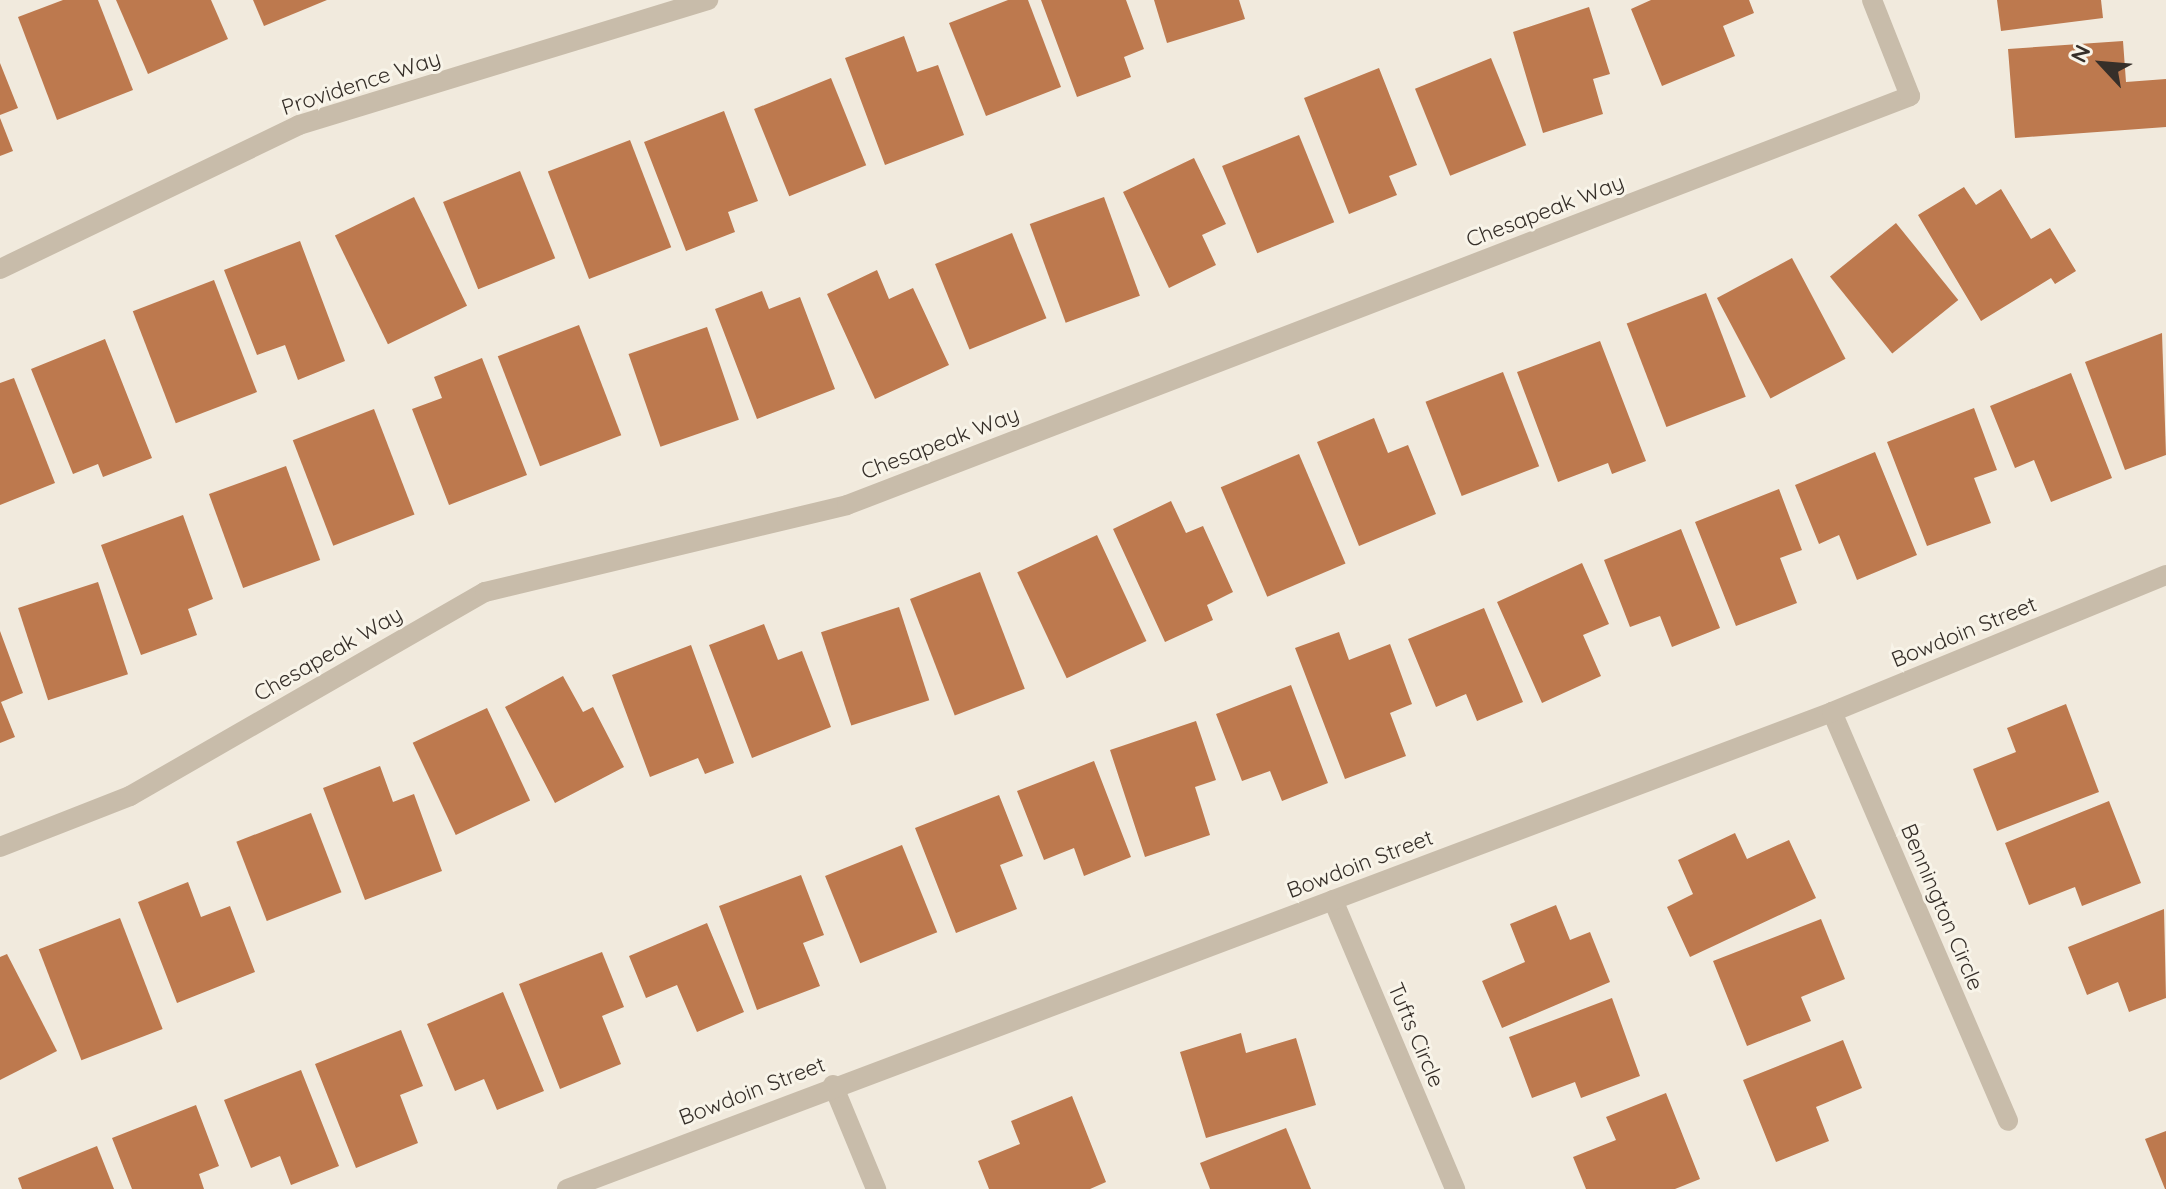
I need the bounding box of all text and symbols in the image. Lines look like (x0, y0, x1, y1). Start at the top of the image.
north arrow (2062, 24, 2142, 104)
text: N (2064, 40, 2097, 67)
street label: Providence Way (278, 45, 444, 121)
street label: Chesapeak Way (1462, 169, 1628, 253)
street label: Chesapeak Way (857, 401, 1023, 485)
street label: Bowdoin Street (1888, 591, 2040, 673)
street label: Chesapeak Way (249, 601, 407, 707)
street label: Bennington Circle (1895, 820, 1989, 994)
street label: Bowdoin Street (1283, 824, 1437, 904)
street label: Tufts Circle (1382, 979, 1450, 1091)
street label: Bowdoin Street (675, 1051, 829, 1131)

